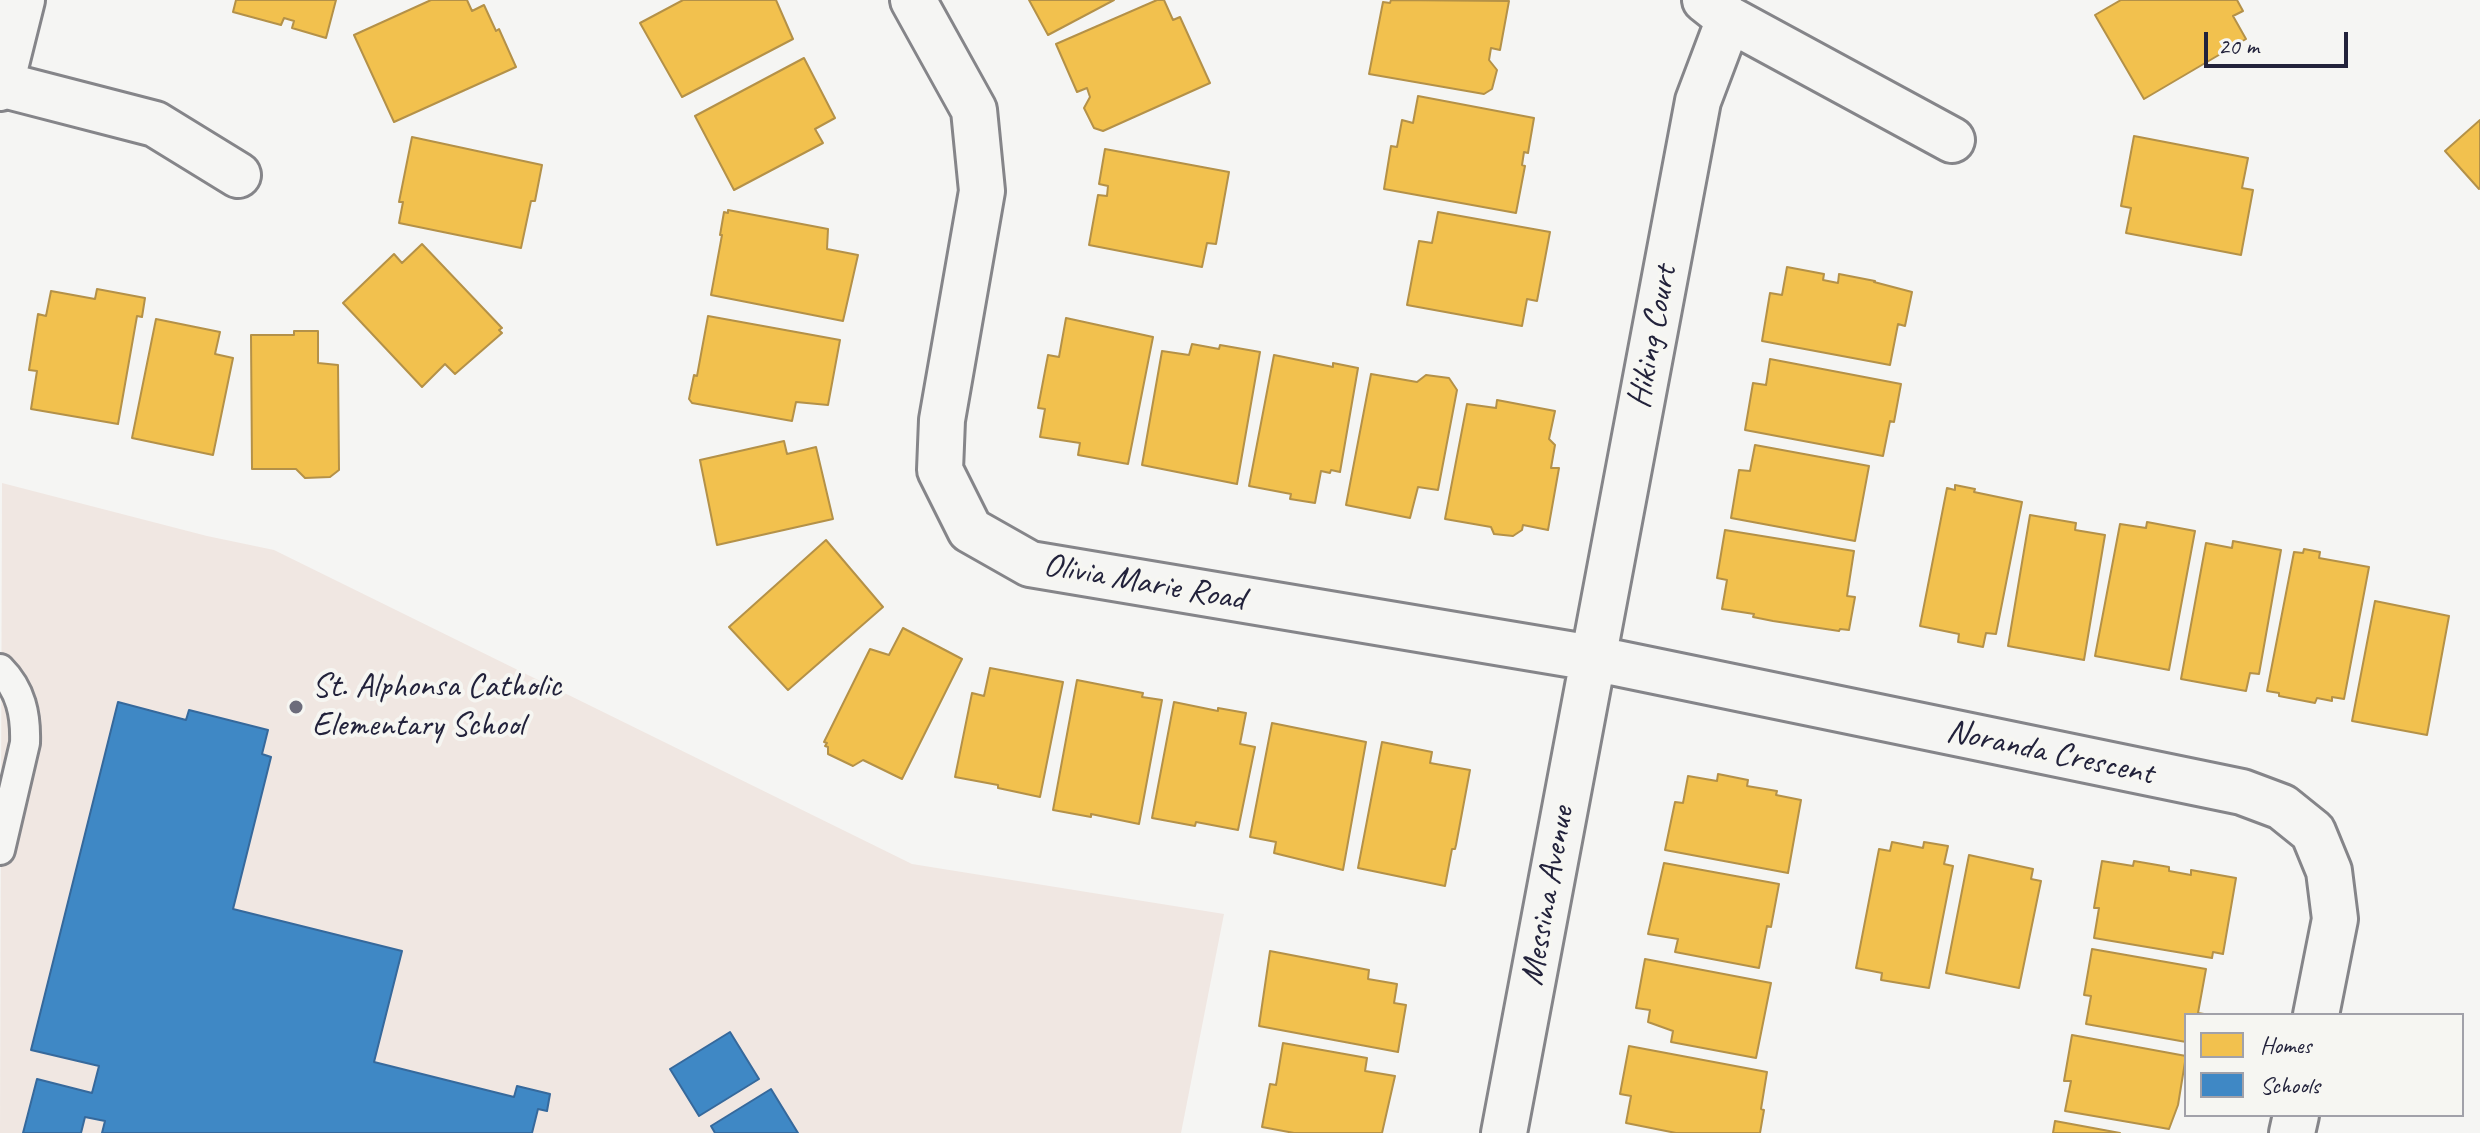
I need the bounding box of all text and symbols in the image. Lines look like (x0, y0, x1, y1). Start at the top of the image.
scale bar (2208, 16, 2352, 66)
text: 20 m (2218, 31, 2259, 61)
street label: Hiking Court (1619, 262, 1687, 412)
street label: Olivia Marie Road (1040, 545, 1248, 621)
place label: St. Alphonsa Catholic Elementary School (312, 667, 561, 746)
marker: St. Alphonsa Catholic Elementary School (287, 698, 305, 716)
street label: Noranda Crescent (1943, 711, 2157, 795)
street label: Messina Avenue (1512, 803, 1584, 989)
legend (2184, 1013, 2464, 1117)
text: Homes (2260, 1030, 2311, 1060)
text: Schools (2260, 1070, 2320, 1100)

